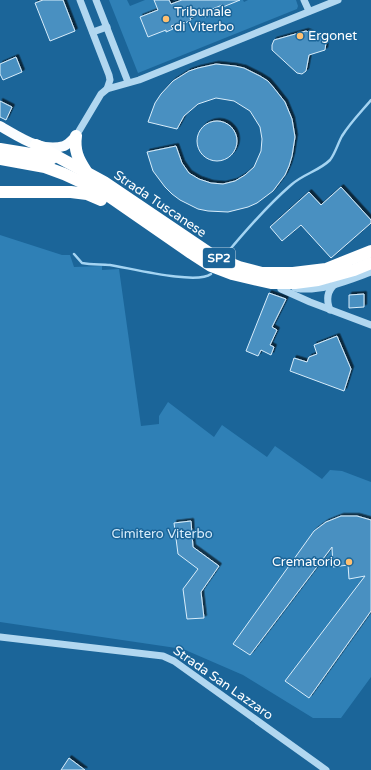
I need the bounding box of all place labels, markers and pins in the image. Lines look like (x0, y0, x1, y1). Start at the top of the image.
place label: Tribunale di Viterbo (174, 4, 234, 35)
marker: Tribunale di Viterbo (161, 14, 171, 24)
place label: Ergonet (308, 28, 357, 44)
marker: Ergonet (295, 31, 305, 41)
place label: Crematorio (272, 554, 341, 570)
marker: Crematorio (344, 557, 354, 567)

